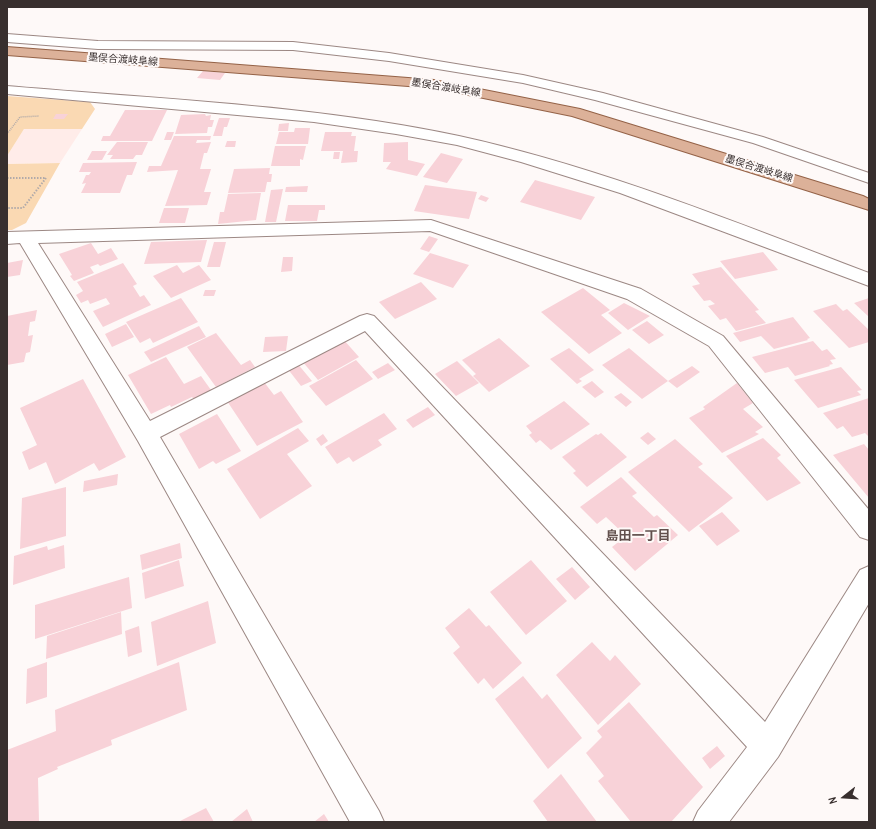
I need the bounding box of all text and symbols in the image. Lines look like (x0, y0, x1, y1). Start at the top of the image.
street label: 墨俣合渡岐阜線 (88, 52, 158, 68)
street label: 墨俣合渡岐阜線 (410, 77, 482, 99)
street label: 墨俣合渡岐阜線 (724, 153, 794, 185)
district label: 島田一丁目 (606, 529, 670, 545)
north arrow (824, 777, 864, 817)
text: N (825, 795, 840, 806)

